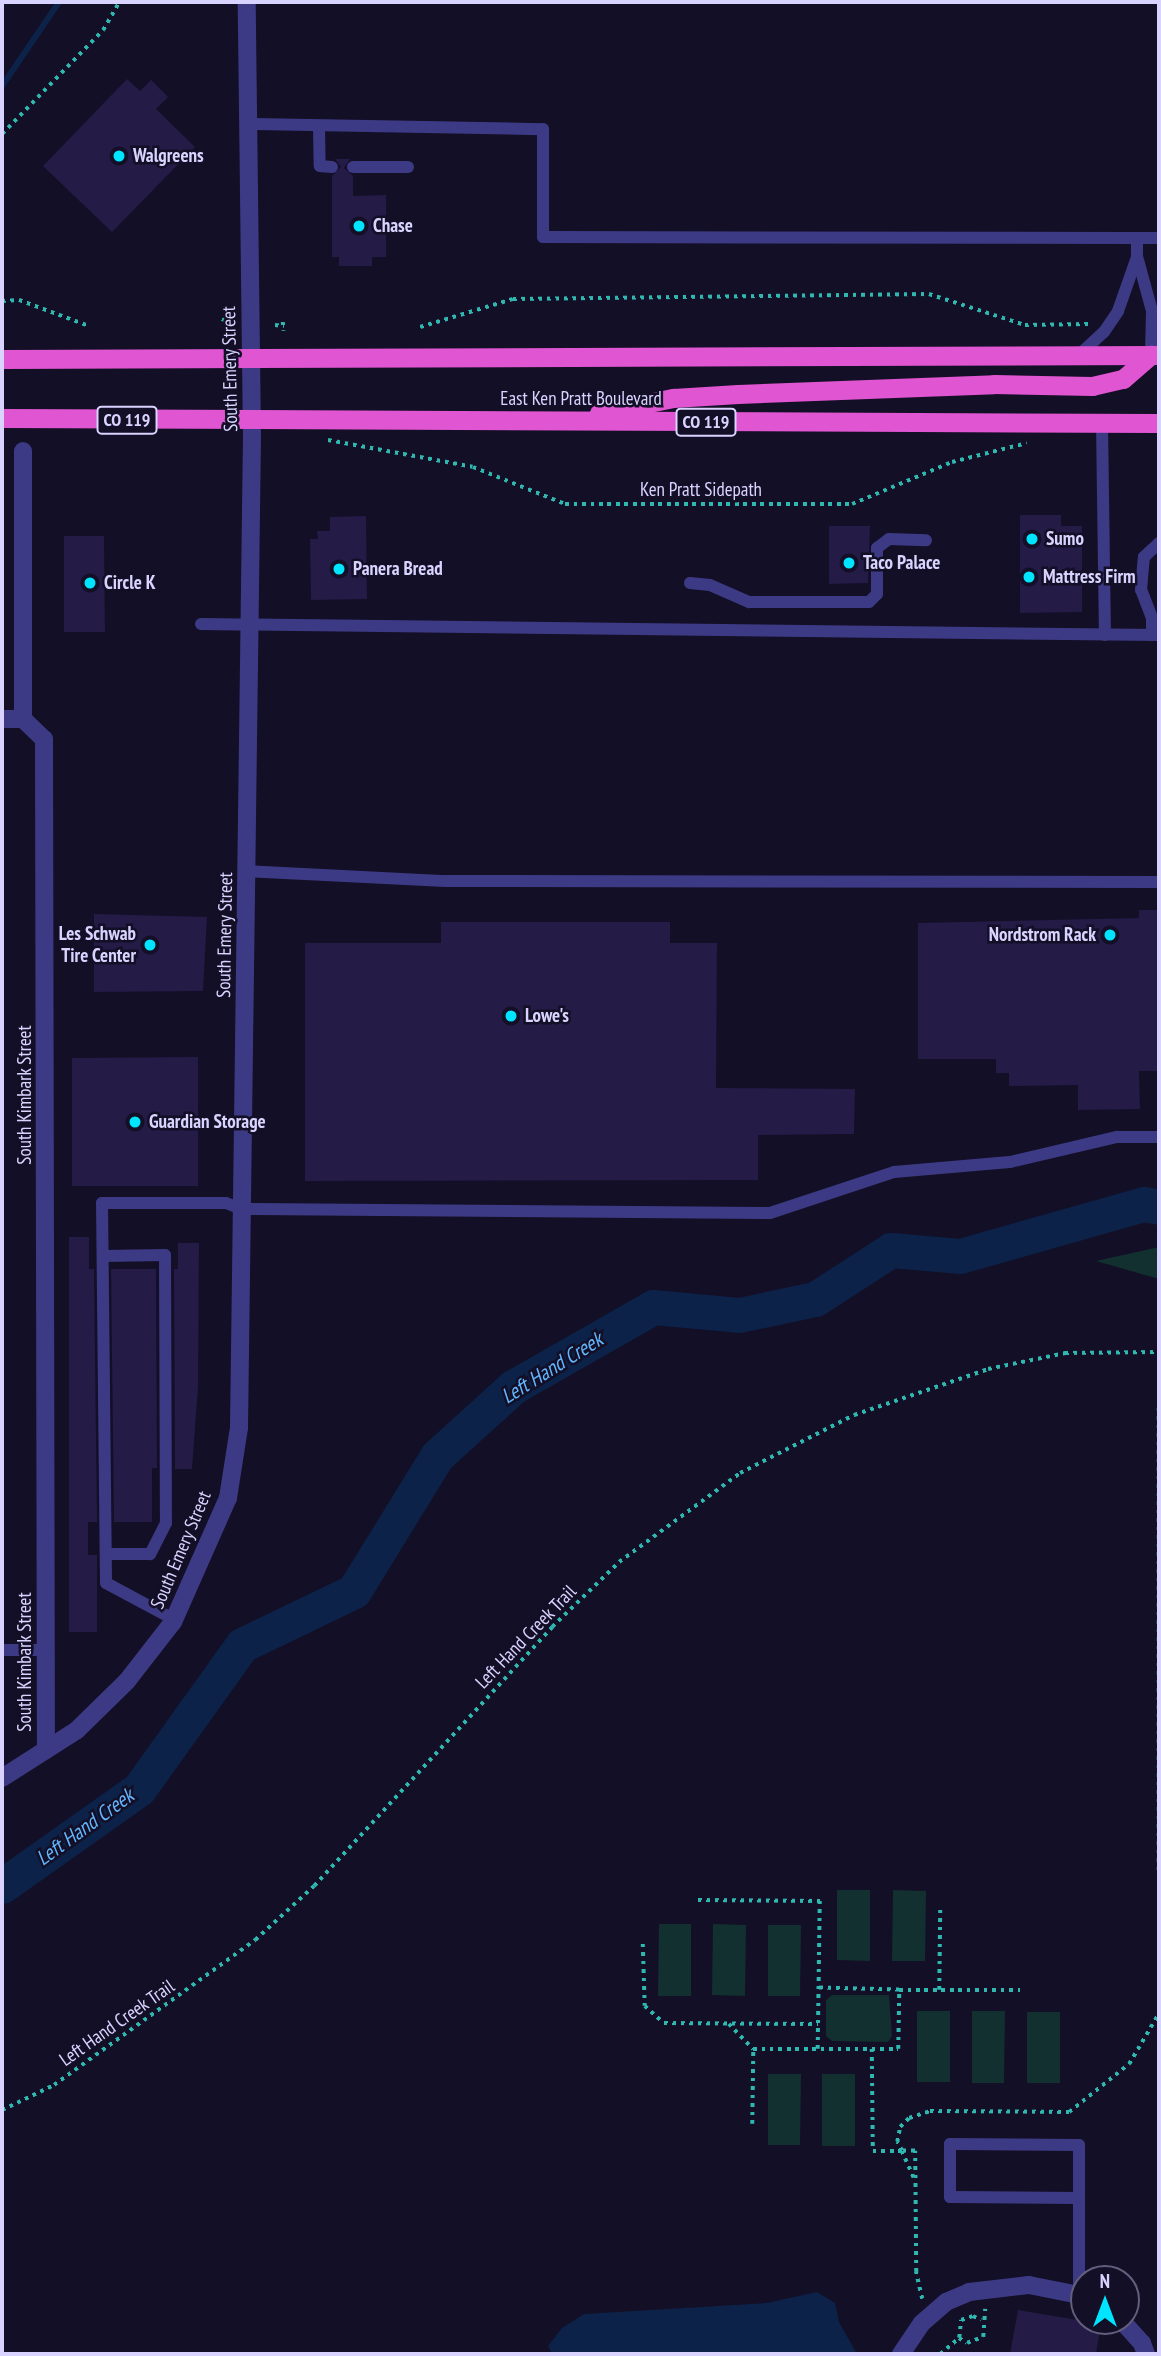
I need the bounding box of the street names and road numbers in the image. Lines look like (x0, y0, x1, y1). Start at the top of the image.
street label: South Emery Street (217, 306, 243, 432)
street label: East Ken Pratt Boulevard (500, 388, 662, 410)
road number: CO 119 (96, 406, 158, 434)
road number: CO 119 (674, 408, 738, 436)
street label: Ken Pratt Sidepath (640, 479, 762, 501)
street label: South Emery Street (212, 872, 238, 998)
street label: South Kimbark Street (14, 1025, 36, 1165)
street label: South Emery Street (146, 1487, 216, 1613)
street label: Left Hand Creek Trail (471, 1580, 581, 1694)
street label: South Kimbark Street (14, 1592, 36, 1732)
street label: Left Hand Creek Trail (55, 1975, 179, 2071)

